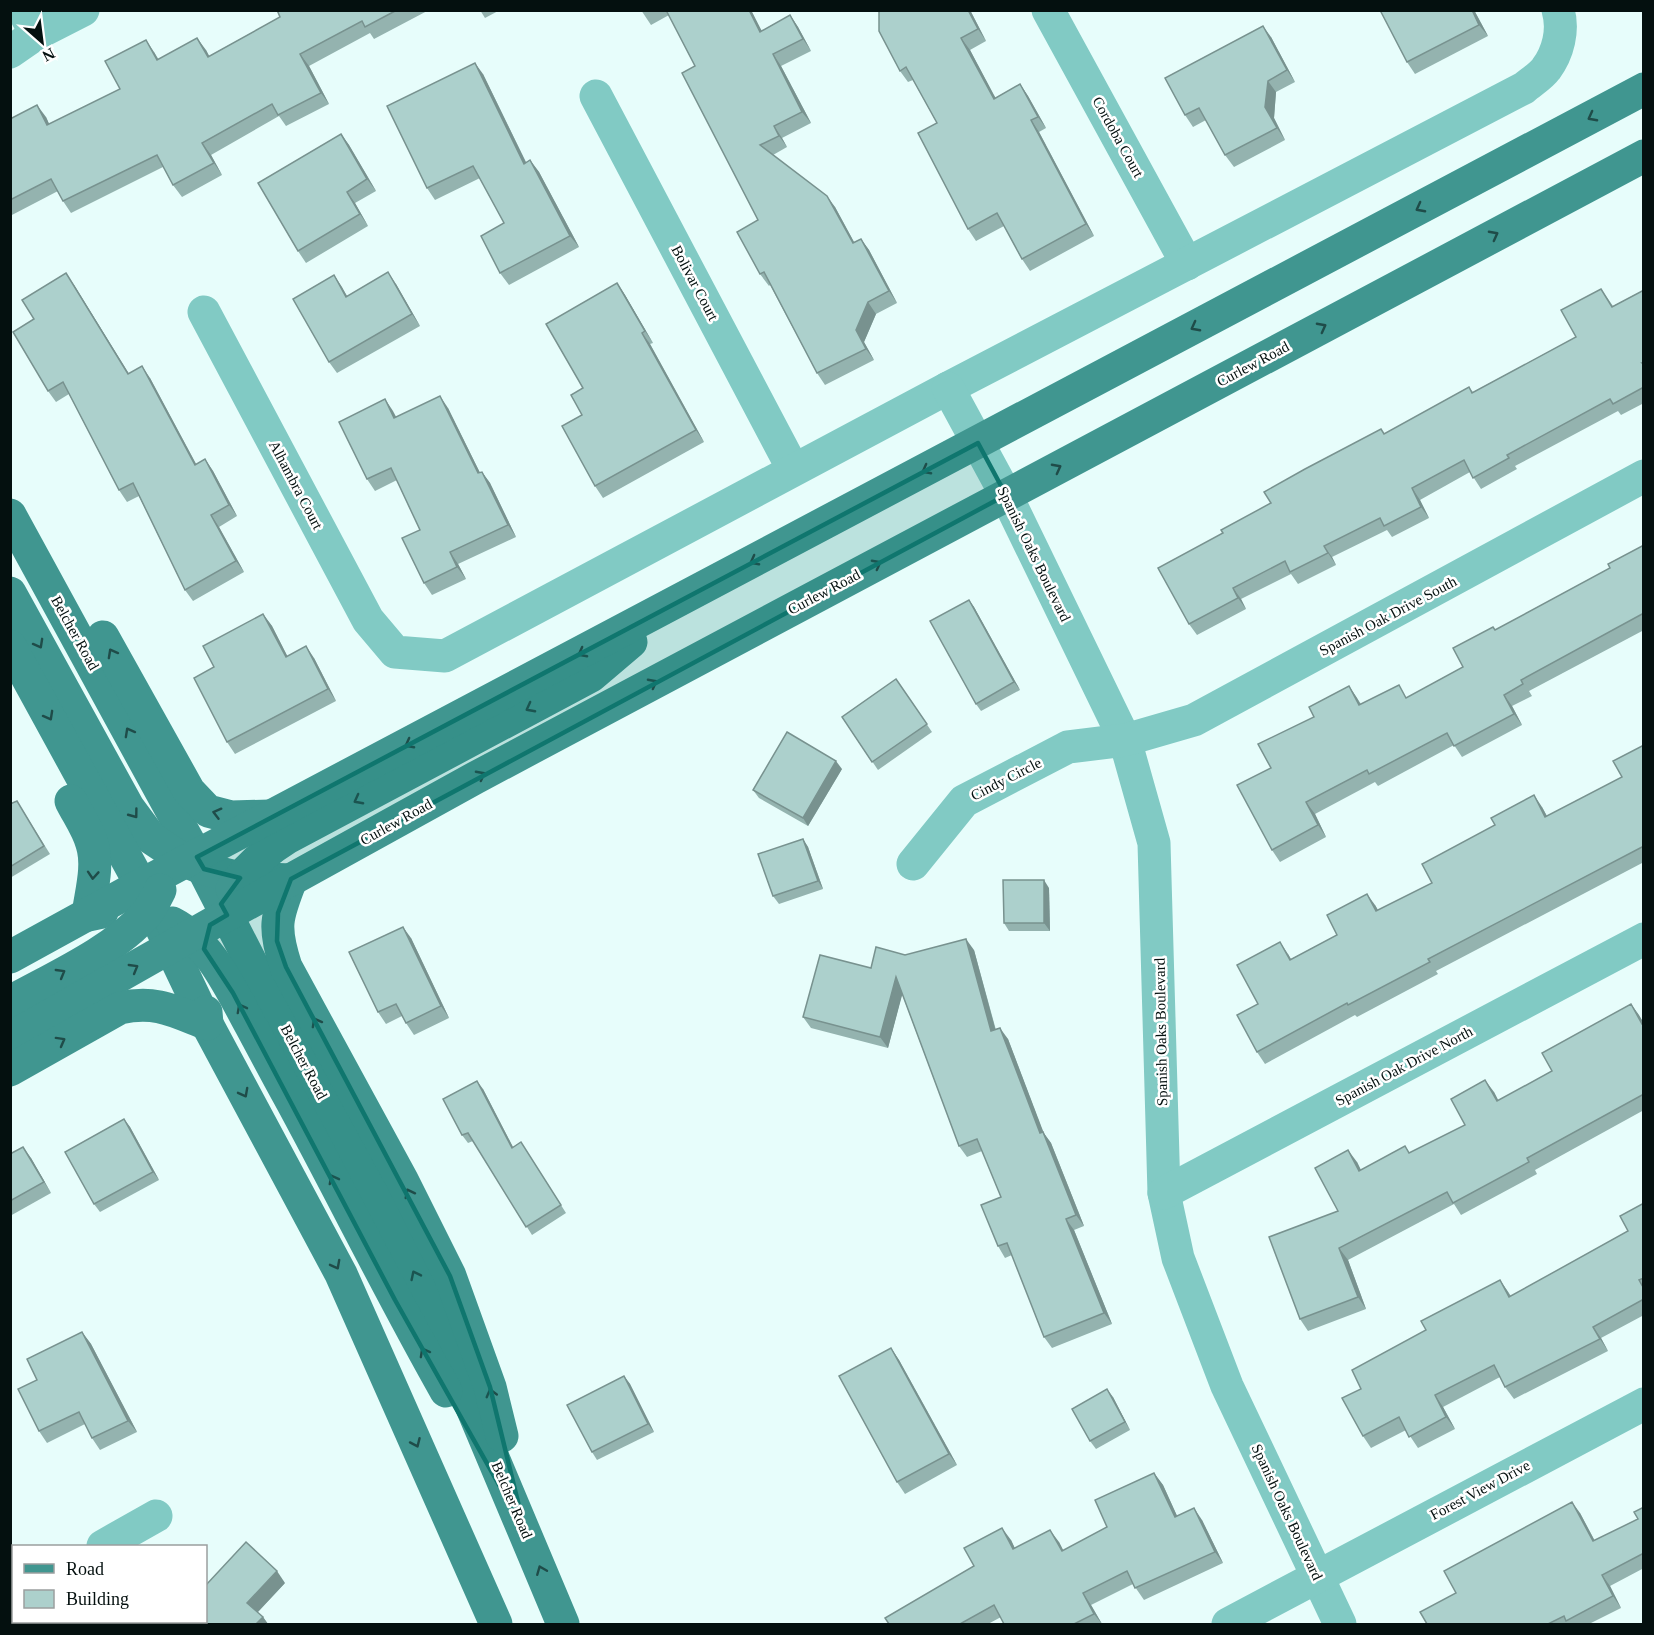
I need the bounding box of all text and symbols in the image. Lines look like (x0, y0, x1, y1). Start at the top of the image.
north arrow (12, 12, 72, 72)
text: N (39, 45, 58, 65)
street label: Cordoba Court (1089, 94, 1147, 181)
one-way arrow (1587, 109, 1598, 121)
one-way arrow (1415, 201, 1426, 212)
one-way arrow (1488, 231, 1499, 242)
street label: Bolivar Court (668, 243, 722, 324)
one-way arrow (1191, 320, 1202, 331)
one-way arrow (1316, 323, 1326, 334)
street label: Curlew Road (1214, 338, 1292, 390)
street label: Alhambra Court (266, 438, 326, 533)
one-way arrow (922, 463, 932, 474)
one-way arrow (1051, 464, 1062, 475)
street label: Spanish Oaks Boulevard (994, 484, 1074, 625)
one-way arrow (749, 554, 760, 565)
one-way arrow (871, 560, 881, 571)
street label: Curlew Road (785, 566, 863, 618)
street label: Spanish Oak Drive South (1317, 573, 1460, 659)
street label: Belcher Road (48, 593, 102, 673)
one-way arrow (32, 638, 43, 648)
one-way arrow (577, 646, 588, 657)
one-way arrow (108, 649, 119, 659)
one-way arrow (647, 679, 658, 691)
one-way arrow (526, 701, 537, 712)
one-way arrow (42, 709, 53, 720)
one-way arrow (125, 728, 136, 738)
one-way arrow (405, 737, 416, 748)
street label: Cindy Circle (968, 754, 1044, 804)
one-way arrow (474, 771, 485, 782)
one-way arrow (354, 793, 365, 804)
street label: Curlew Road (357, 795, 435, 848)
one-way arrow (126, 808, 137, 819)
one-way arrow (212, 808, 223, 820)
one-way arrow (87, 871, 100, 880)
street label: Spanish Oaks Boulevard (1152, 957, 1170, 1106)
one-way arrow (128, 964, 139, 975)
one-way arrow (55, 969, 66, 980)
one-way arrow (237, 1003, 248, 1014)
one-way arrow (312, 1018, 323, 1028)
street label: Belcher Road (278, 1022, 331, 1102)
street label: Spanish Oak Drive North (1333, 1023, 1476, 1109)
one-way arrow (55, 1037, 66, 1048)
one-way arrow (237, 1087, 248, 1098)
one-way arrow (329, 1175, 340, 1186)
one-way arrow (404, 1189, 416, 1200)
one-way arrow (329, 1259, 340, 1269)
one-way arrow (411, 1271, 423, 1282)
one-way arrow (420, 1348, 431, 1358)
one-way arrow (486, 1388, 498, 1399)
one-way arrow (409, 1437, 421, 1448)
street label: Spanish Oaks Boulevard (1248, 1441, 1326, 1583)
street label: Forest View Drive (1427, 1457, 1533, 1523)
street label: Belcher Road (489, 1459, 536, 1541)
legend (12, 1545, 207, 1623)
text: Road (66, 1559, 104, 1579)
one-way arrow (536, 1566, 548, 1577)
text: Building (66, 1589, 129, 1609)

